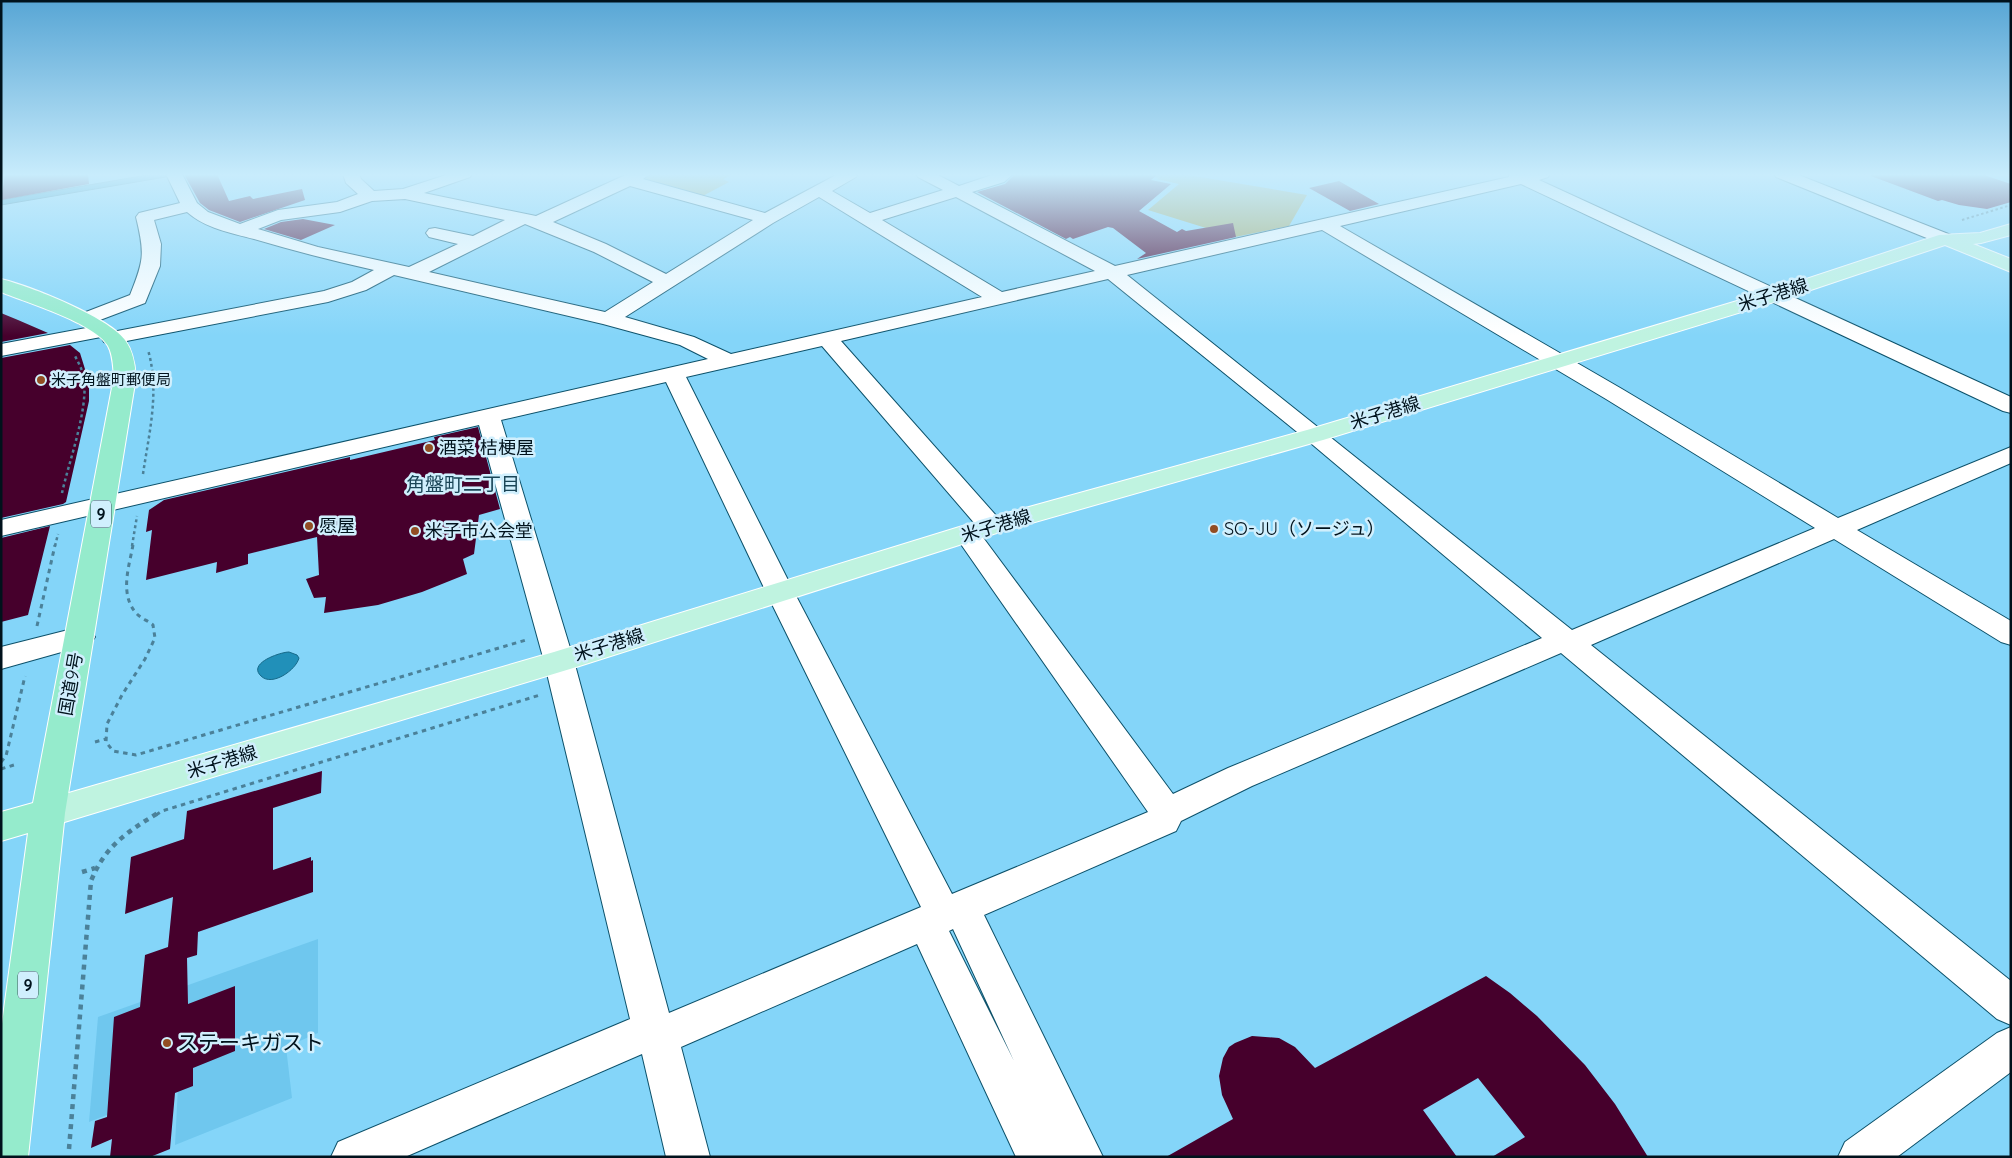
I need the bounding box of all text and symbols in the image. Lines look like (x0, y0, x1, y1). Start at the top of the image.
street label: 米子港線 (1735, 273, 1811, 316)
place label: 米子角盤町郵便局 (51, 370, 171, 389)
marker: 米子角盤町郵便局 (35, 374, 47, 386)
street label: 米子港線 (1347, 391, 1423, 434)
place label: 酒菜 桔梗屋 (439, 436, 534, 459)
marker: 酒菜 桔梗屋 (423, 442, 435, 454)
district label: 角盤町二丁目 (406, 472, 520, 496)
road number: 9 (91, 500, 111, 528)
street label: 米子港線 (958, 504, 1034, 547)
place label: 愿屋 (319, 514, 355, 537)
place label: SO-JU（ソージュ） (1224, 517, 1384, 540)
place label: 米子市公会堂 (425, 519, 533, 542)
marker: 愿屋 (303, 520, 315, 532)
marker: SO-JU（ソージュ） (1208, 523, 1220, 535)
marker: 米子市公会堂 (409, 525, 421, 537)
street label: 米子港線 (571, 623, 647, 666)
street label: 国道9号 (54, 650, 87, 717)
street label: 米子港線 (184, 740, 260, 783)
road number: 9 (18, 972, 38, 998)
place label: ステーキガスト (177, 1029, 324, 1055)
marker: ステーキガスト (161, 1037, 173, 1049)

